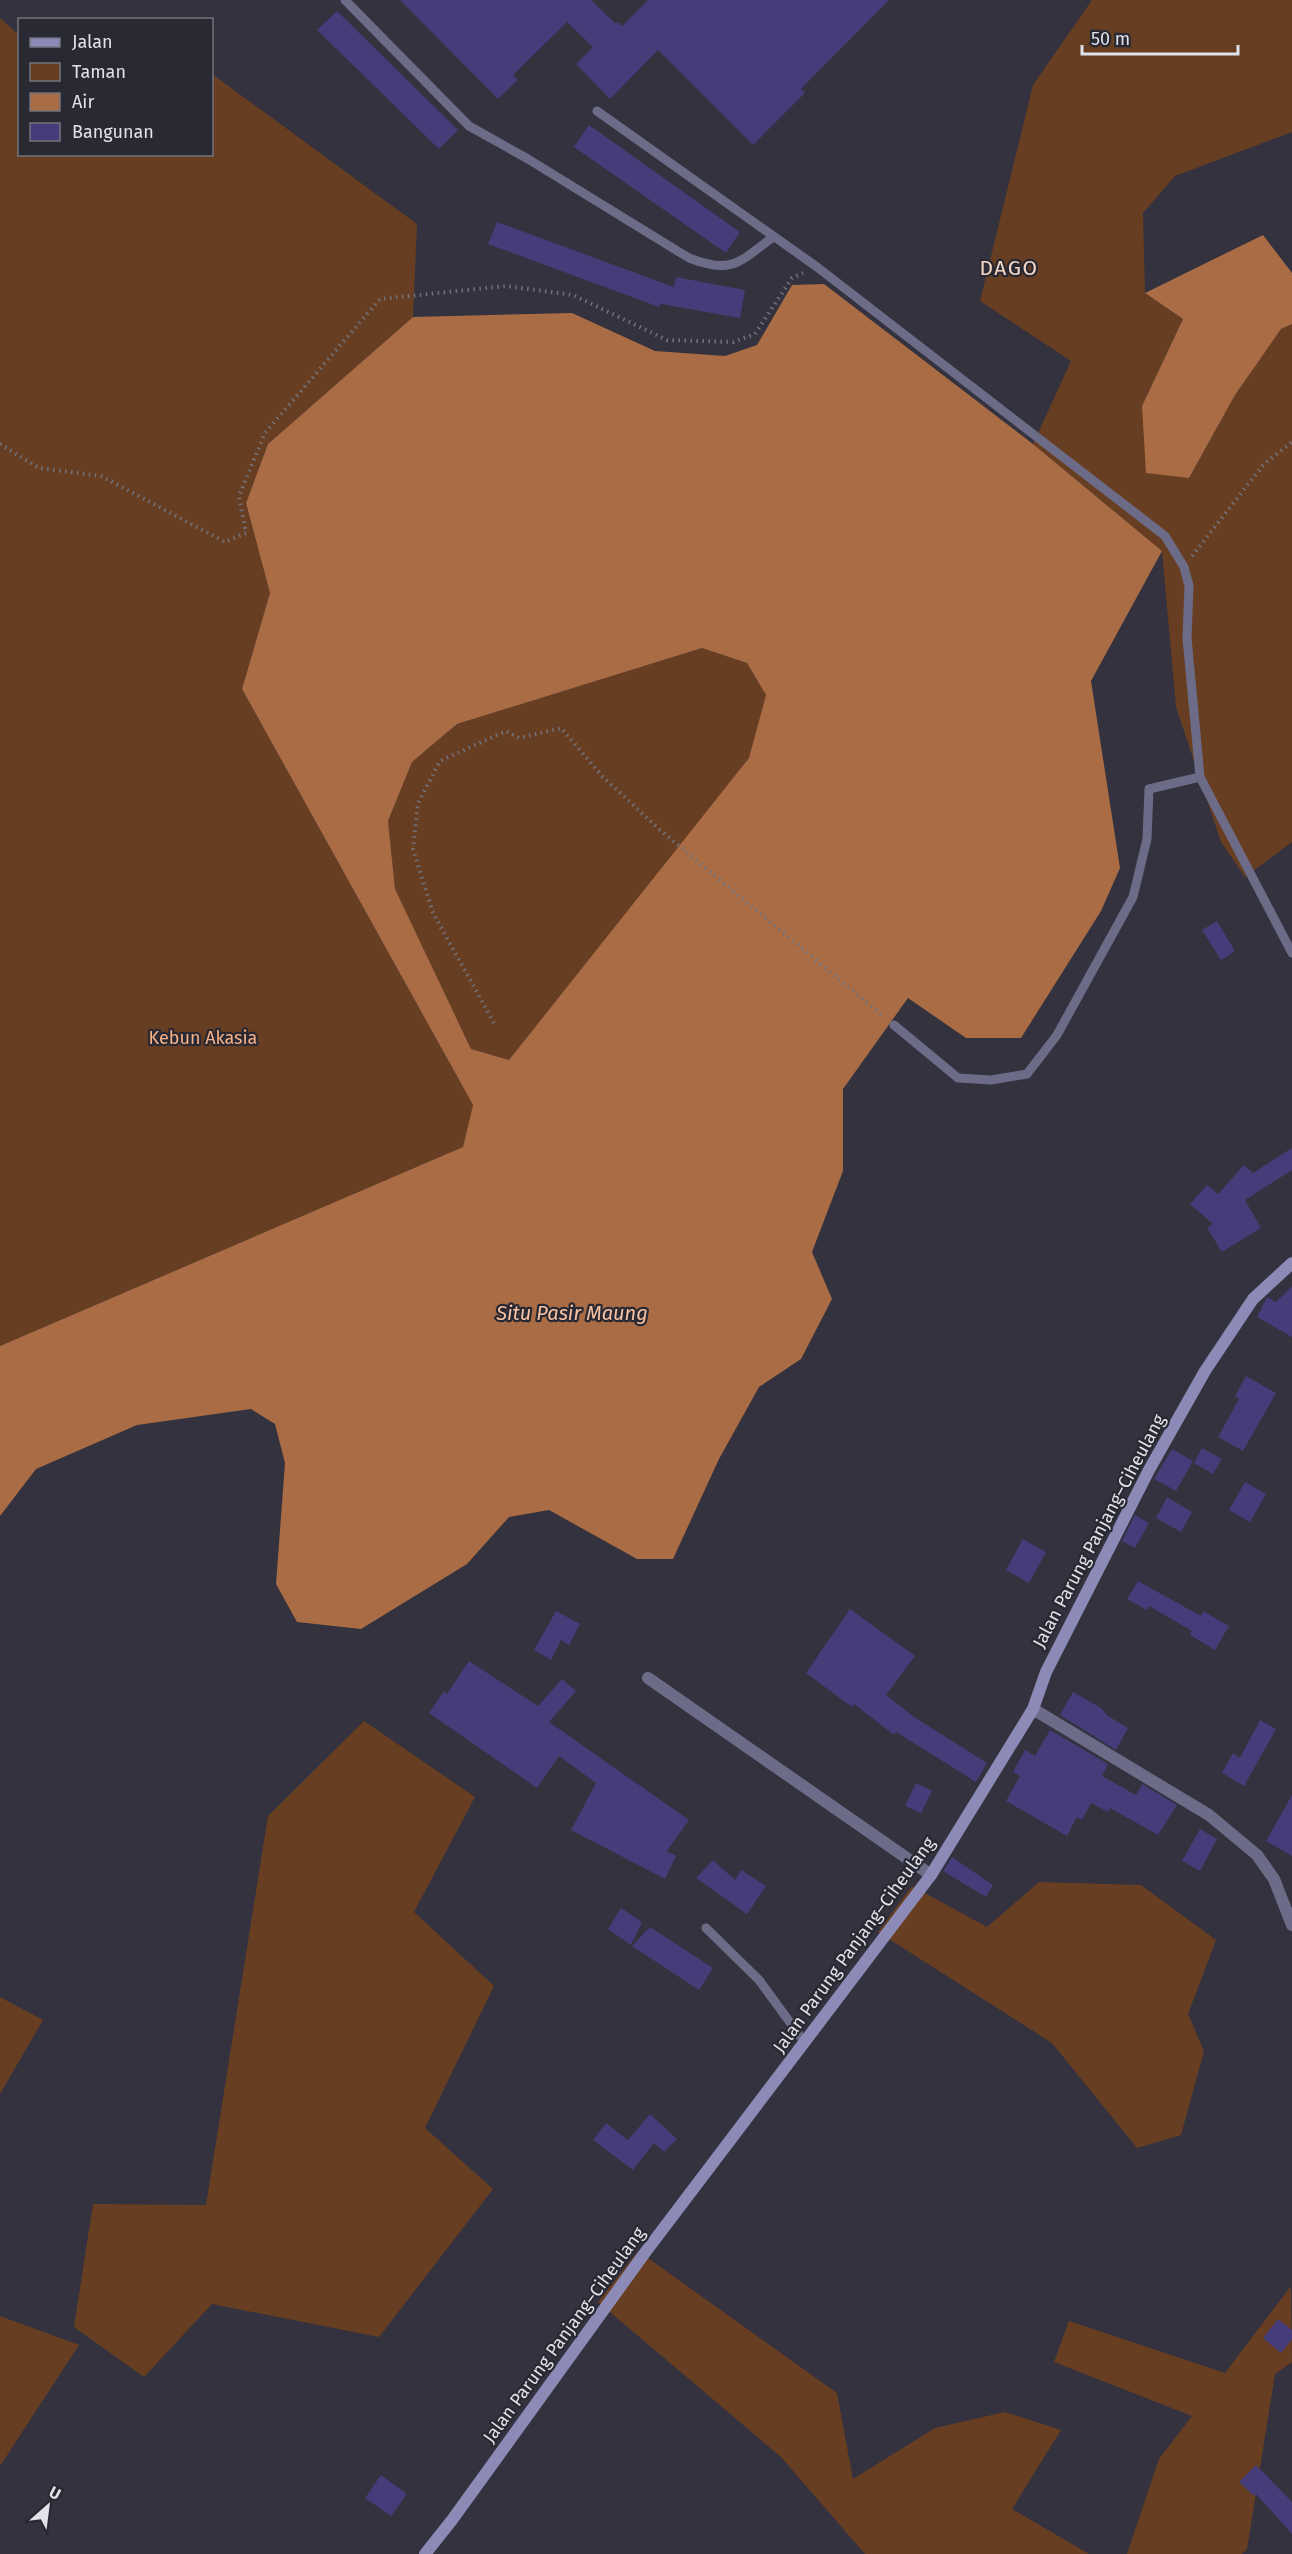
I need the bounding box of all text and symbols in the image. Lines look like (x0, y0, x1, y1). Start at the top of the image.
legend (18, 18, 213, 156)
scale bar (1082, 18, 1238, 56)
text: 50 m (1091, 28, 1130, 50)
text: Jalan (72, 31, 113, 53)
text: Taman (72, 61, 126, 83)
text: Air (72, 91, 94, 113)
text: Bangunan (72, 121, 154, 143)
district label: DAGO (980, 255, 1038, 281)
park label: Kebun Akasia (149, 1027, 257, 1049)
water label: Situ Pasir Maung (495, 1301, 648, 1325)
street label: Jalan Parung Panjang–Ciheulang (1028, 1410, 1170, 1652)
street label: Jalan Parung Panjang–Ciheulang (768, 1832, 940, 2057)
street label: Jalan Parung Panjang–Ciheulang (478, 2222, 650, 2447)
north arrow (18, 2476, 78, 2536)
text: U (46, 2482, 64, 2504)

